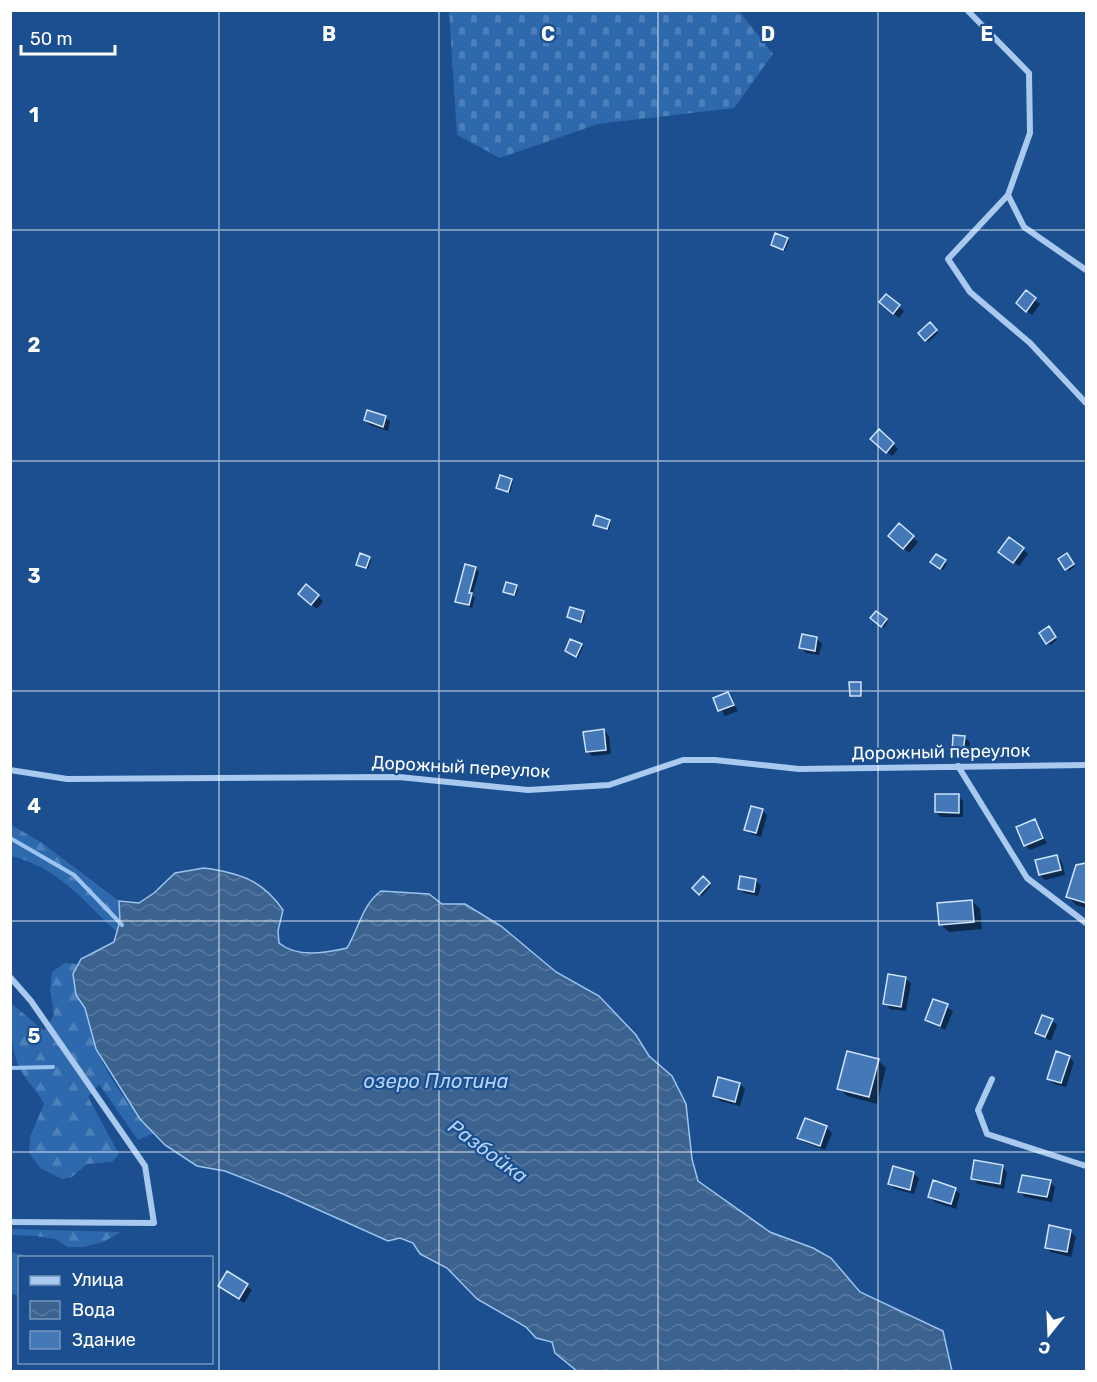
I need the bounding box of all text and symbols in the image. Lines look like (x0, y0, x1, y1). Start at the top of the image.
scale bar (21, 18, 116, 56)
text: B (322, 22, 336, 46)
text: C (541, 22, 555, 46)
text: D (761, 22, 775, 46)
text: E (981, 22, 993, 46)
text: 50 m (30, 28, 73, 50)
text: 1 (29, 103, 39, 127)
text: 2 (28, 333, 41, 357)
text: 3 (27, 564, 41, 588)
street label: Дорожный переулок (852, 739, 1031, 765)
street label: Дорожный переулок (371, 751, 551, 783)
text: 4 (27, 794, 41, 818)
text: 5 (28, 1024, 41, 1048)
water label: озеро Плотина (363, 1069, 509, 1093)
water label: Разбойка (444, 1114, 533, 1188)
legend (18, 1256, 213, 1364)
text: Улица (72, 1269, 124, 1291)
text: Вода (72, 1299, 115, 1321)
north arrow (1019, 1304, 1079, 1364)
text: Здание (72, 1329, 136, 1351)
text: С (1036, 1337, 1053, 1359)

